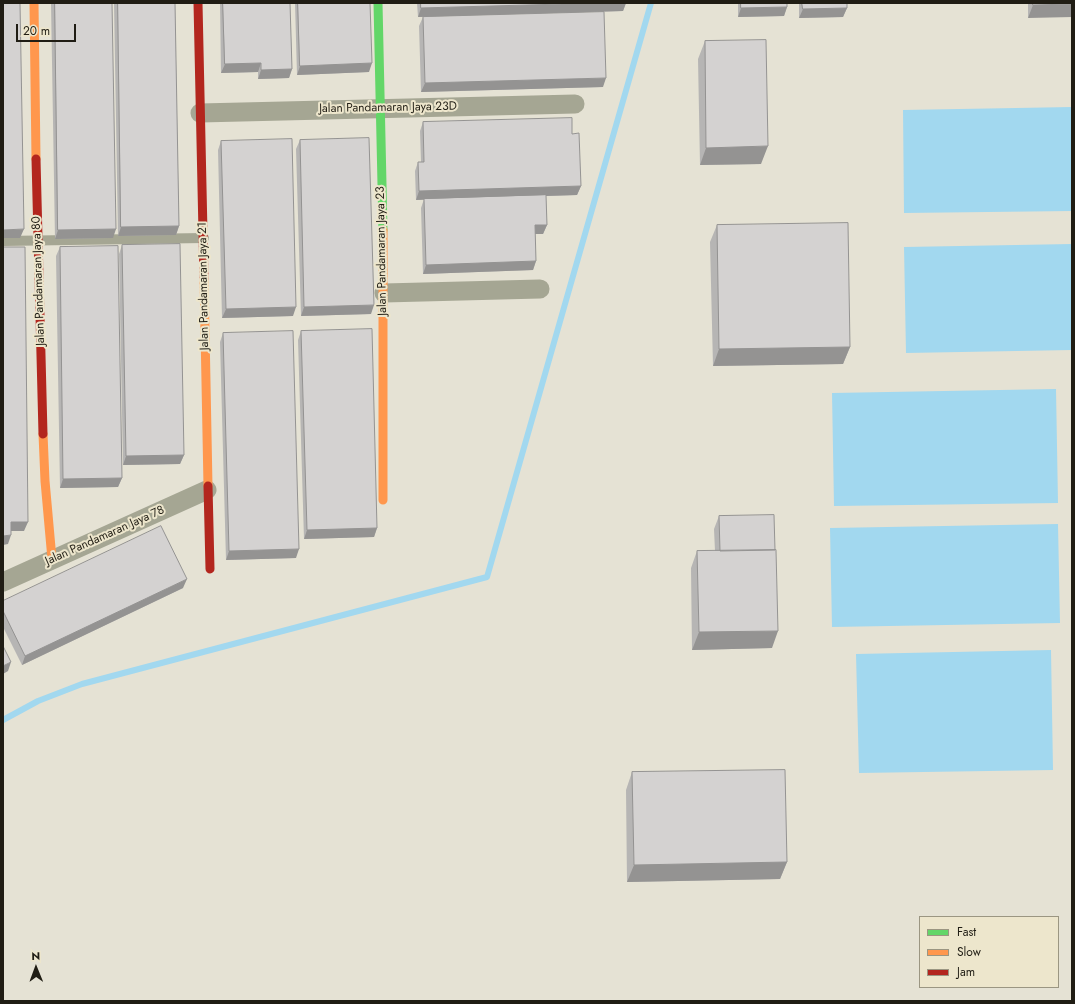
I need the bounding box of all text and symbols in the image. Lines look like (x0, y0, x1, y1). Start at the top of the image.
scale bar (18, 16, 78, 42)
text: 20 m (23, 22, 50, 40)
street label: Jalan Pandamaran Jaya 23D (319, 100, 457, 116)
street label: Jalan Pandamaran Jaya 23 (374, 186, 390, 316)
street label: Jalan Pandamaran Jaya 80 (30, 216, 48, 346)
street label: Jalan Pandamaran Jaya 21 (196, 222, 212, 350)
street label: Jalan Pandamaran Jaya 78 (43, 503, 167, 569)
legend (919, 916, 1059, 988)
text: Fast (957, 923, 976, 941)
text: Slow (957, 943, 981, 961)
north arrow (16, 948, 56, 988)
text: N (31, 948, 40, 964)
text: Jam (957, 963, 975, 981)

